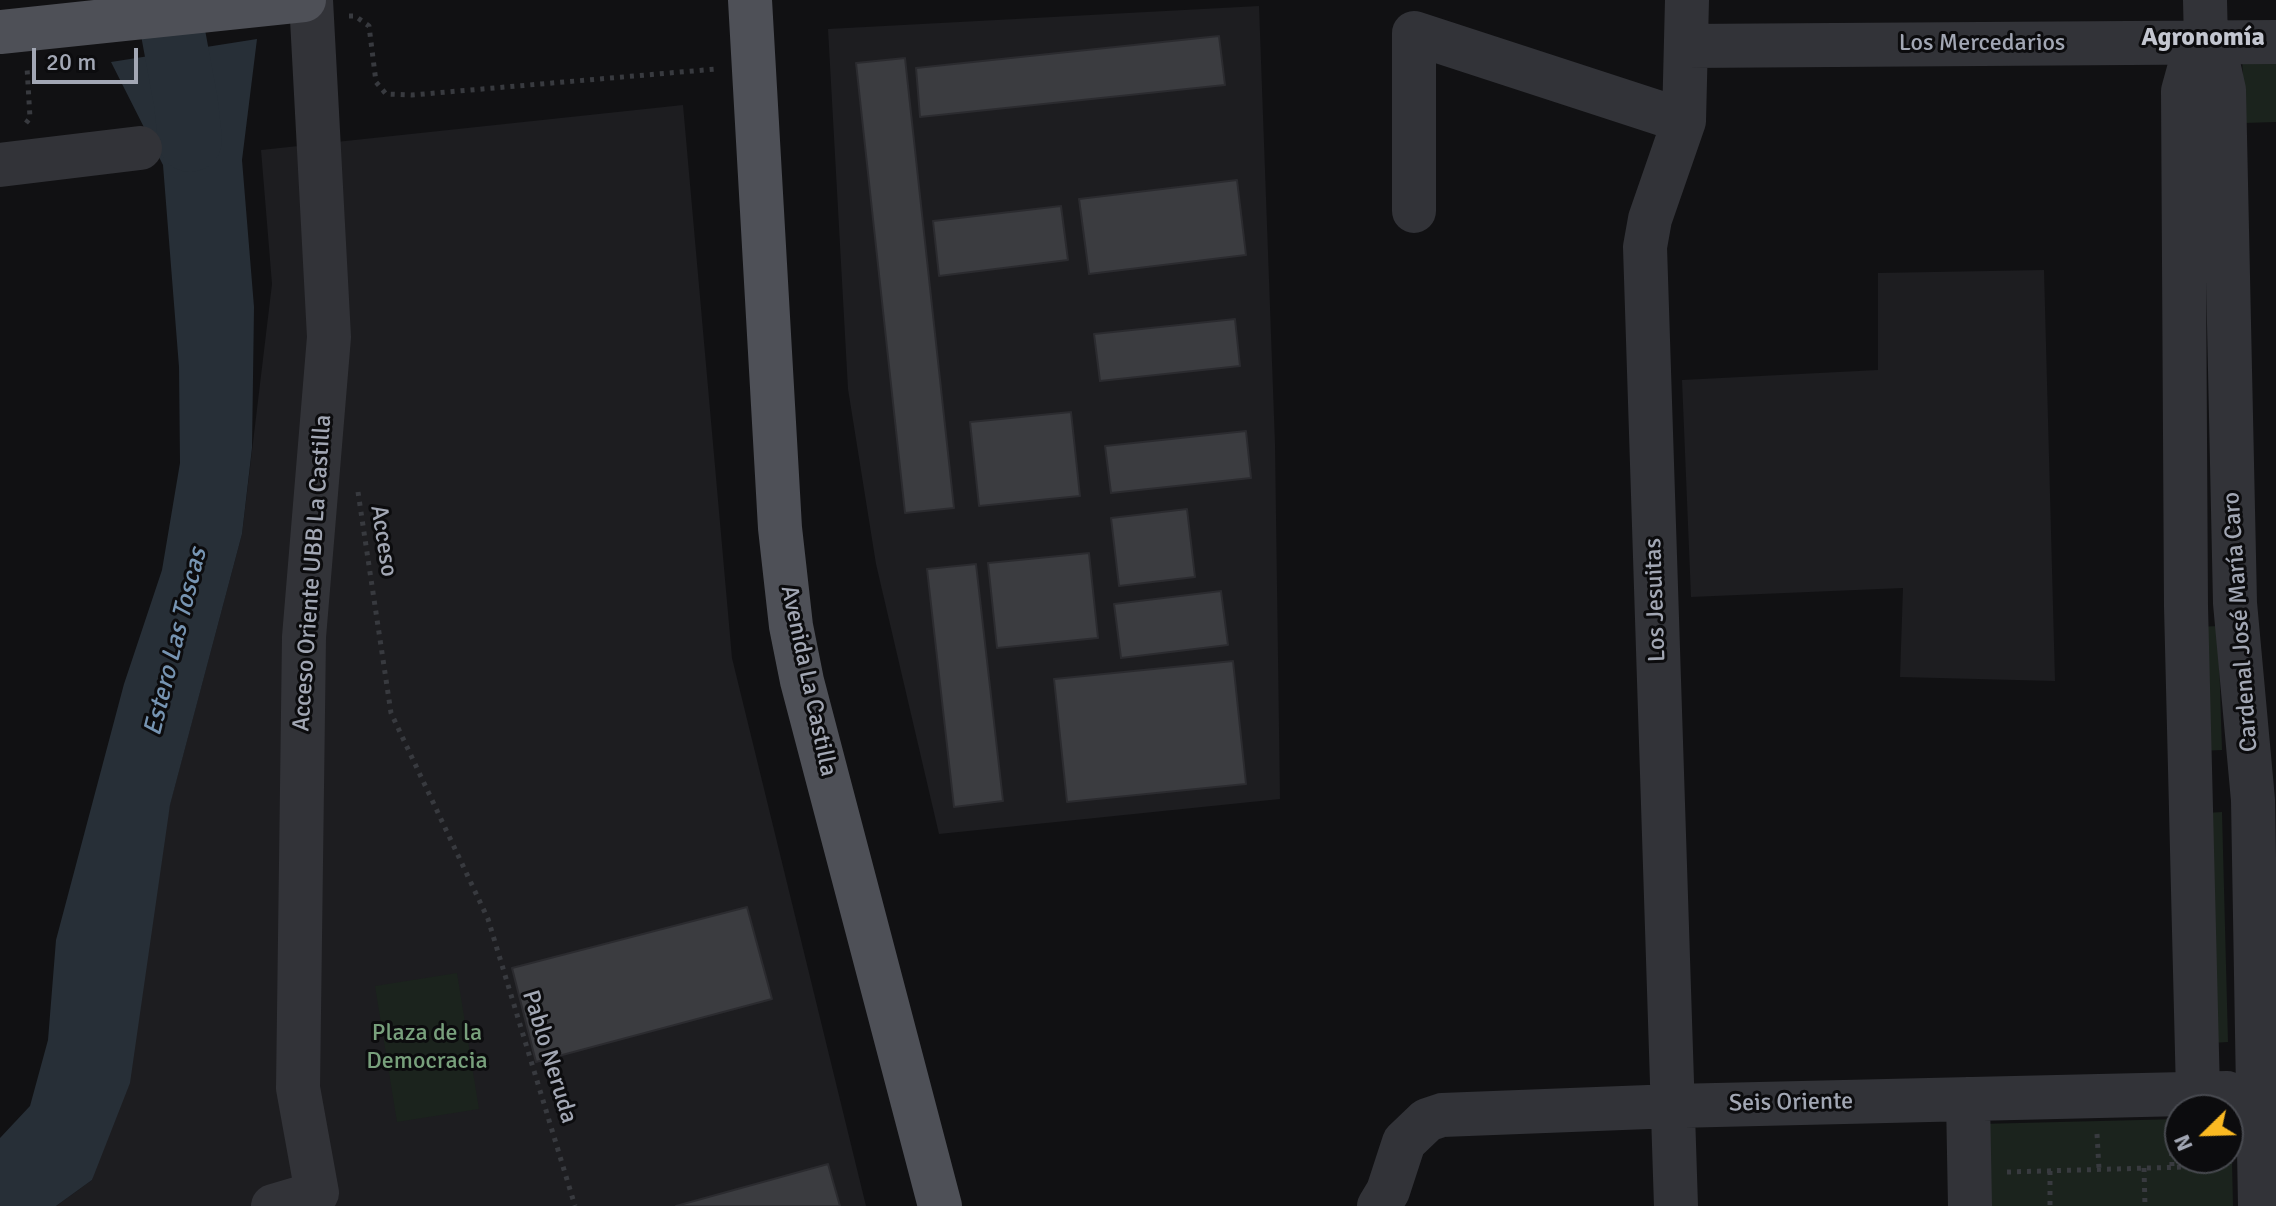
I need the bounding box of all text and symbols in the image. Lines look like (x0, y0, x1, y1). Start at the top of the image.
district label: Agronomía (2141, 22, 2265, 54)
street label: Los Mercedarios (1899, 30, 2065, 58)
scale bar (36, 32, 142, 82)
text: 20 m (46, 47, 96, 77)
street label: Acceso Oriente UBB La Castilla (288, 414, 338, 732)
street label: Cardenal José María Caro (2218, 491, 2264, 753)
street label: Acceso (363, 503, 403, 579)
street label: Los Jesuitas (1639, 538, 1673, 662)
water label: Estero Las Toscas (138, 545, 214, 739)
street label: Avenida La Castilla (774, 583, 842, 779)
street label: Pablo Neruda (515, 987, 583, 1127)
park label: Plaza de la Democracia (366, 1020, 488, 1076)
street label: Seis Oriente (1729, 1088, 1853, 1118)
north arrow (2164, 1094, 2244, 1174)
text: N (2168, 1130, 2199, 1155)

